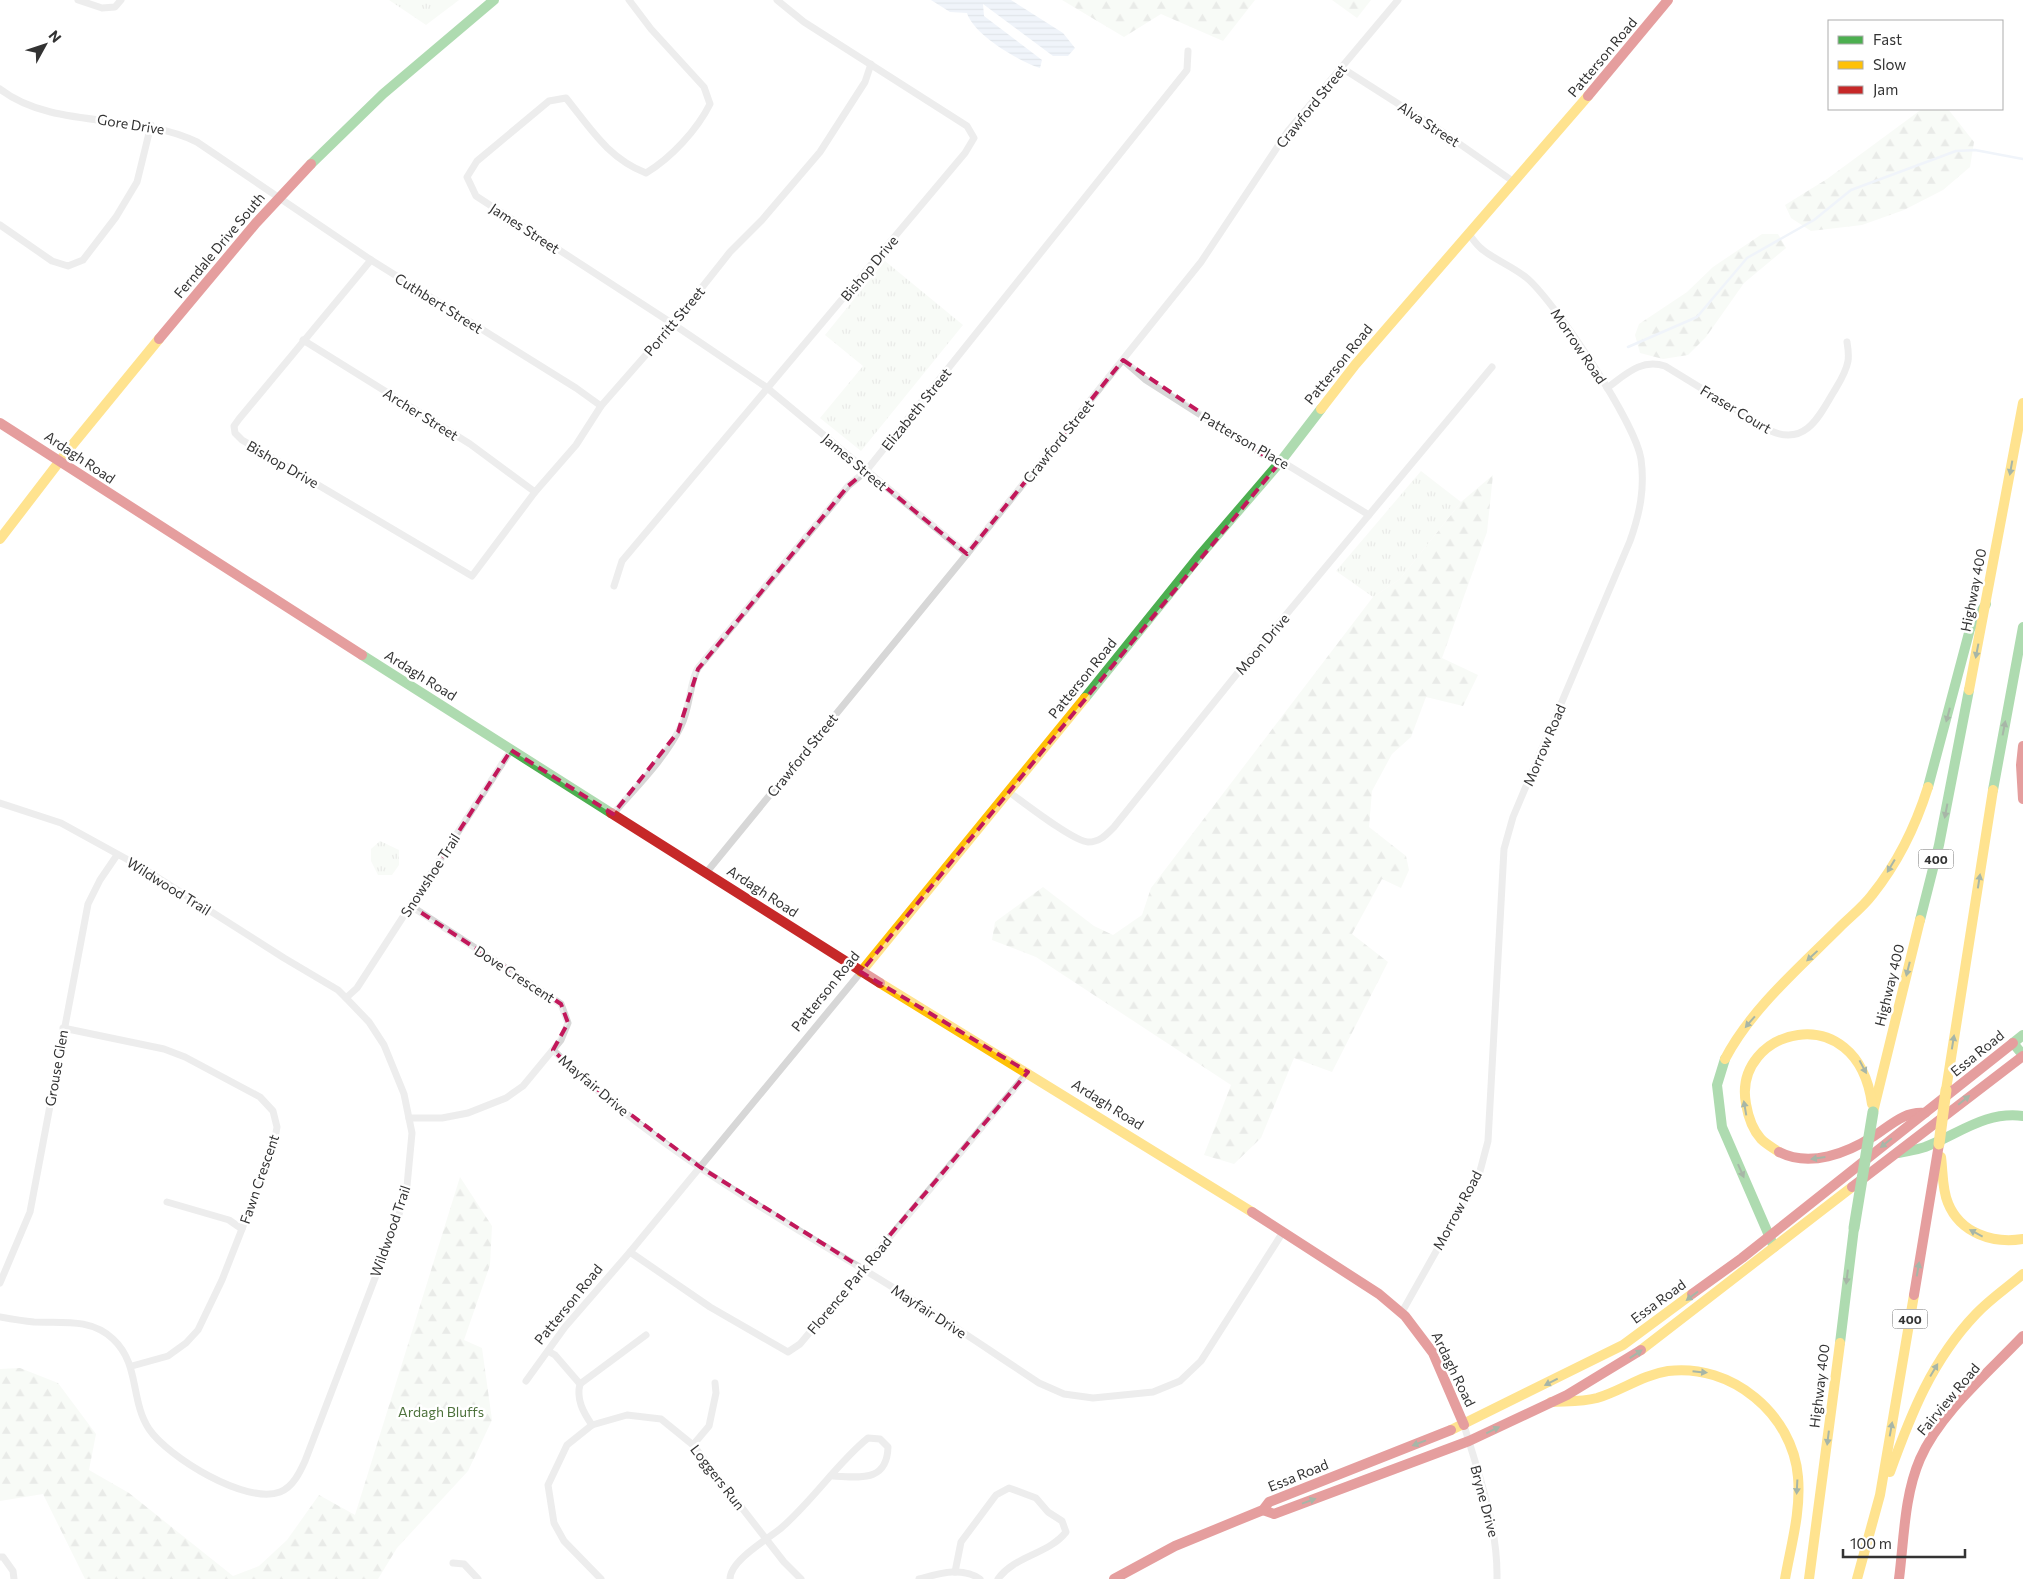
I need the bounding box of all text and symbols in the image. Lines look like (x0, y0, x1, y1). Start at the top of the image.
street label: Patterson Road (1564, 14, 1640, 100)
north arrow (20, 20, 70, 70)
legend (1828, 20, 2003, 110)
text: N (45, 27, 65, 46)
text: Fast (1873, 30, 1902, 48)
text: Slow (1873, 55, 1906, 73)
street label: Crawford Street (1272, 61, 1350, 151)
text: Jam (1873, 80, 1898, 98)
street label: Alva Street (1395, 98, 1463, 150)
street label: Gore Drive (96, 110, 166, 138)
street label: Ferndale Drive South (170, 189, 268, 301)
street label: James Street (487, 199, 563, 257)
street label: Bishop Drive (837, 232, 901, 304)
street label: Cuthbert Street (392, 269, 486, 337)
street label: Porritt Street (640, 283, 708, 359)
street label: Morrow Road (1548, 305, 1610, 387)
street label: Patterson Road (1300, 320, 1376, 408)
street label: Elizabeth Street (878, 364, 955, 454)
street label: Fraser Court (1697, 381, 1775, 437)
street label: Archer Street (380, 384, 462, 444)
street label: Crawford Street (1019, 396, 1097, 486)
street label: Patterson Place (1198, 408, 1292, 472)
street label: Ardagh Road (42, 427, 118, 487)
street label: James Street (819, 430, 891, 494)
street label: Bishop Drive (244, 437, 322, 491)
one-way arrow (2007, 460, 2015, 476)
street label: Highway 400 (1957, 547, 1989, 633)
street label: Moon Drive (1232, 610, 1292, 678)
street label: Patterson Road (1044, 634, 1120, 722)
one-way arrow (1973, 644, 1981, 659)
street label: Ardagh Road (382, 646, 460, 704)
street label: Morrow Road (1519, 701, 1569, 789)
one-way arrow (1944, 707, 1952, 723)
street label: Crawford Street (763, 710, 841, 800)
one-way arrow (2001, 720, 2009, 736)
one-way arrow (1942, 803, 1950, 819)
street label: Snowshoe Trail (397, 830, 463, 920)
road number: 400 (1918, 850, 1954, 869)
street label: Wildwood Trail (124, 853, 214, 919)
one-way arrow (1886, 860, 1895, 873)
street label: Ardagh Road (724, 862, 802, 920)
one-way arrow (1975, 873, 1983, 889)
street label: Dove Crescent (472, 942, 559, 1006)
street label: Highway 400 (1871, 942, 1907, 1028)
street label: Patterson Road (787, 947, 863, 1035)
one-way arrow (1806, 950, 1818, 962)
one-way arrow (1904, 962, 1912, 977)
one-way arrow (1745, 1016, 1756, 1028)
street label: Essa Road (1947, 1026, 2007, 1080)
street label: Grouse Glen (41, 1028, 71, 1108)
one-way arrow (1950, 1034, 1958, 1050)
street label: Mayfair Drive (556, 1051, 632, 1119)
one-way arrow (1859, 1060, 1867, 1075)
street label: Ardagh Road (1069, 1075, 1147, 1133)
one-way arrow (1957, 1095, 1970, 1106)
one-way arrow (1741, 1099, 1749, 1115)
street label: Fawn Crescent (236, 1132, 282, 1226)
one-way arrow (1880, 1138, 1893, 1149)
one-way arrow (1809, 1154, 1825, 1162)
one-way arrow (1737, 1164, 1745, 1178)
street label: Morrow Road (1429, 1167, 1485, 1253)
street label: Wildwood Trail (366, 1183, 414, 1279)
one-way arrow (1970, 1228, 1983, 1237)
street label: Florence Park Road (803, 1233, 895, 1337)
street label: Patterson Road (530, 1260, 606, 1348)
one-way arrow (1915, 1261, 1923, 1277)
one-way arrow (1843, 1269, 1851, 1285)
street label: Essa Road (1627, 1275, 1689, 1327)
street label: Mayfair Drive (888, 1280, 970, 1342)
one-way arrow (1685, 1291, 1699, 1301)
road number: 400 (1892, 1310, 1928, 1328)
street label: Ardagh Road (1429, 1329, 1479, 1409)
street label: Highway 400 (1805, 1343, 1833, 1429)
one-way arrow (1630, 1349, 1643, 1359)
street label: Fairview Road (1913, 1360, 1983, 1438)
one-way arrow (1929, 1364, 1938, 1377)
one-way arrow (1692, 1368, 1708, 1376)
one-way arrow (1544, 1378, 1558, 1386)
park label: Ardagh Bluffs (398, 1403, 484, 1420)
one-way arrow (1887, 1421, 1895, 1437)
one-way arrow (1486, 1426, 1500, 1434)
one-way arrow (1824, 1430, 1832, 1446)
one-way arrow (1411, 1440, 1426, 1447)
street label: Loggers Run (687, 1441, 749, 1513)
street label: Essa Road (1265, 1455, 1331, 1495)
street label: Bryne Drive (1467, 1463, 1503, 1539)
one-way arrow (1793, 1480, 1801, 1496)
one-way arrow (1302, 1497, 1317, 1505)
scale bar (1843, 1526, 1966, 1558)
text: 100 m (1850, 1534, 1892, 1552)

